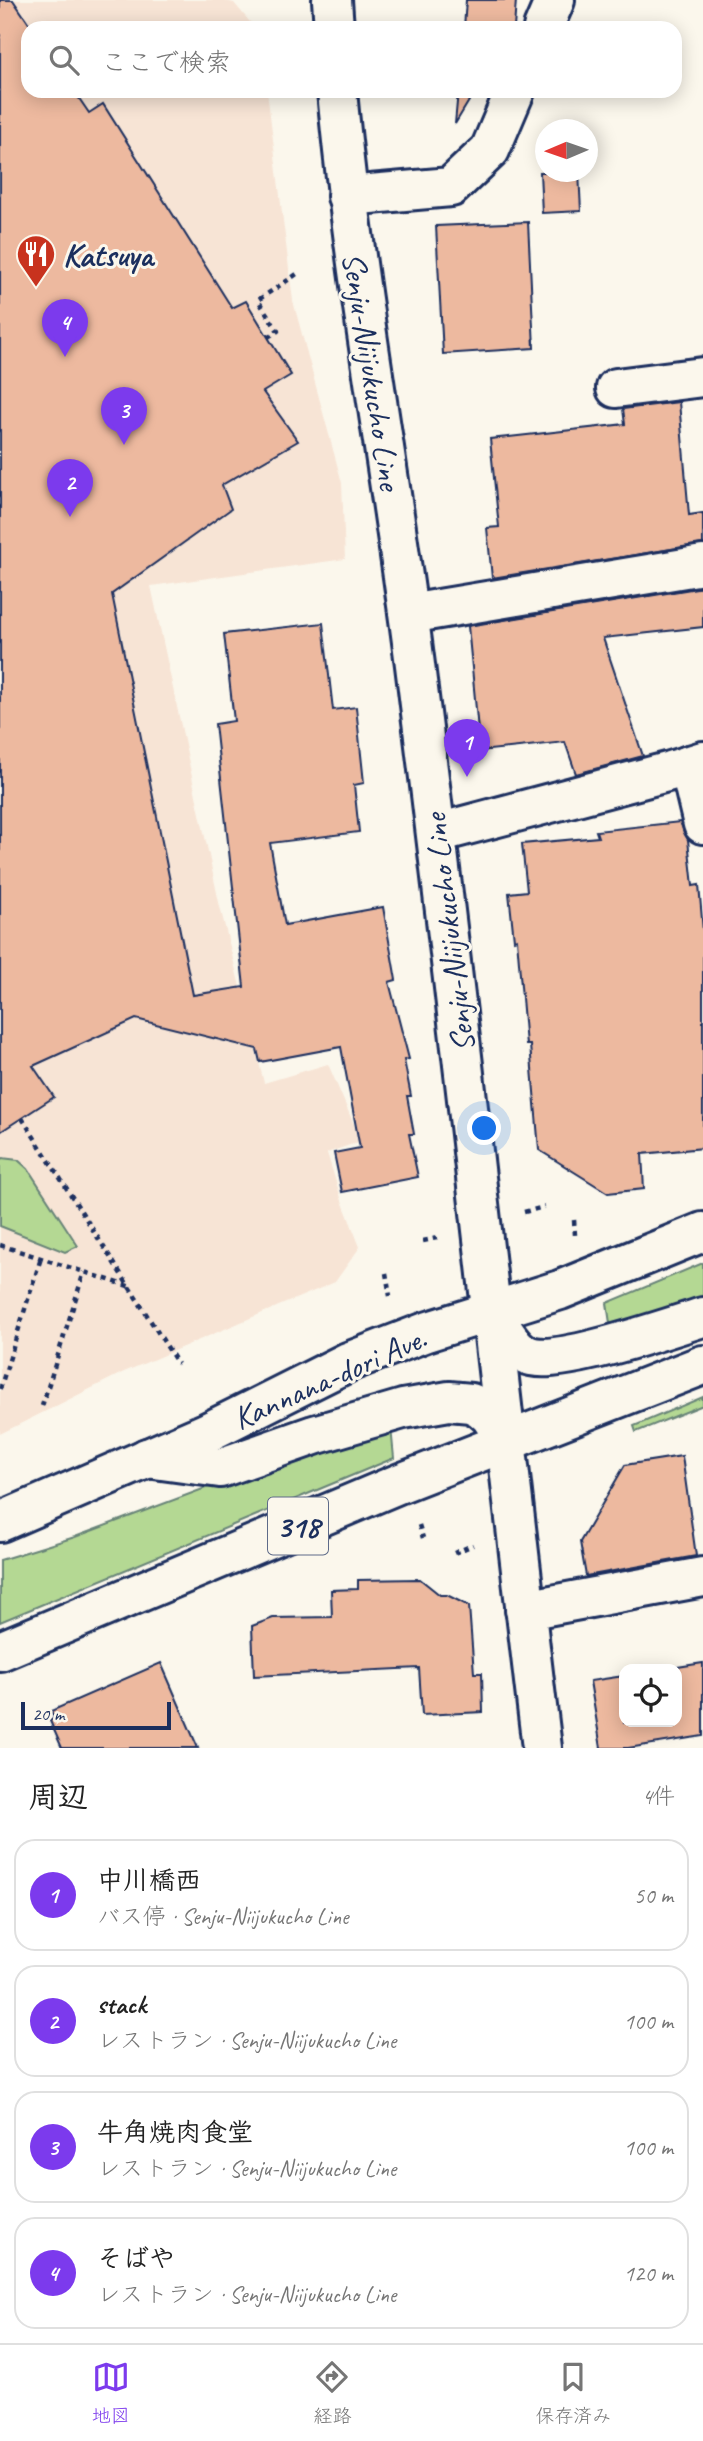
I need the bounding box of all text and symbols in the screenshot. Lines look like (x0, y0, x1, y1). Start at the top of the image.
search box (21, 21, 682, 98)
icon: search (45, 41, 83, 79)
text: ここで検索 (101, 46, 231, 79)
north arrow (535, 119, 598, 182)
restaurant icon: Katsuya (15, 233, 57, 288)
place label: Katsuya (63, 234, 156, 276)
street label: Senju-Niijukucho Line (333, 250, 412, 495)
pin: 4 (42, 299, 88, 357)
pin: 3 (101, 387, 147, 445)
pin: 2 (47, 459, 93, 517)
pin: 1 (444, 719, 490, 777)
street label: Senju-Niijukucho Line (413, 809, 484, 1054)
your location (467, 1111, 501, 1145)
street label: Kannana-dori Ave. (226, 1316, 433, 1439)
road number: 318 (268, 1498, 328, 1554)
map controls (619, 1664, 682, 1727)
button: locate (619, 1664, 682, 1727)
scale bar (21, 1699, 172, 1731)
text: 20 m (32, 1702, 64, 1726)
text: 周辺 (28, 1778, 88, 1816)
text: 4件 (642, 1782, 675, 1811)
text: 中川橋西 (97, 1864, 201, 1897)
text: 1 (48, 1881, 58, 1910)
text: 50 m (634, 1881, 673, 1910)
text: バス停 · Senju-Niijukucho Line (97, 1902, 348, 1931)
text: stack (97, 1988, 146, 2021)
text: 2 (48, 2007, 58, 2036)
text: 100 m (624, 2007, 673, 2036)
text: レストラン · Senju-Niijukucho Line (97, 2026, 396, 2055)
text: 牛角焼肉食堂 (97, 2116, 253, 2149)
text: 3 (48, 2133, 58, 2162)
text: 100 m (624, 2133, 673, 2162)
text: レストラン · Senju-Niijukucho Line (97, 2154, 396, 2183)
text: そばや (97, 2242, 175, 2275)
text: 4 (48, 2259, 58, 2288)
text: 120 m (624, 2259, 673, 2288)
text: レストラン · Senju-Niijukucho Line (97, 2280, 396, 2309)
tab: 地図 (92, 2358, 130, 2428)
tab: 経路 (313, 2358, 351, 2428)
tab: 保存済み (535, 2358, 611, 2428)

